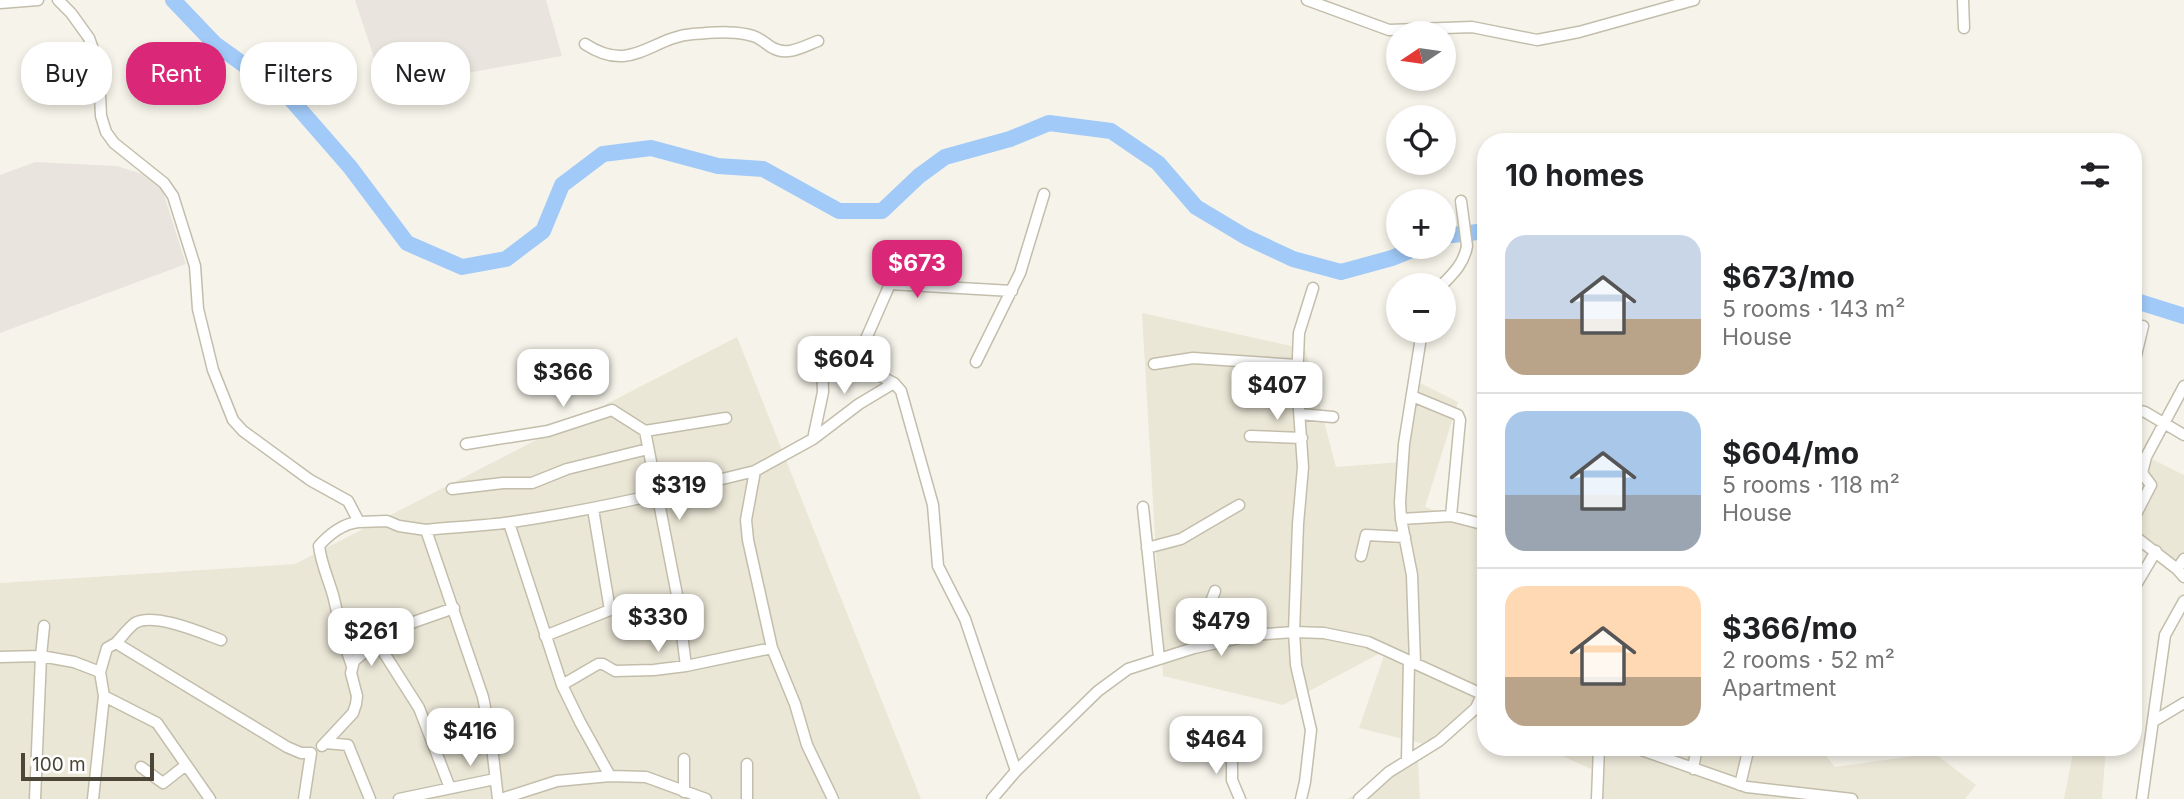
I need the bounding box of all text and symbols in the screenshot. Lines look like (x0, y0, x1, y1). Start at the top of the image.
north arrow (1386, 21, 1456, 91)
map controls (1386, 21, 1456, 343)
chip: Buy (21, 42, 112, 105)
chip: Rent (126, 42, 226, 105)
chip: Filters (240, 42, 357, 105)
chip: New (371, 42, 470, 105)
button: locate (1386, 105, 1456, 175)
icon: filters (2076, 156, 2114, 194)
text: 10 homes (1505, 157, 1644, 193)
button: + (1386, 189, 1456, 259)
pin: $673 (876, 240, 958, 300)
text: $673 (888, 249, 946, 277)
text: $673/mo (1722, 259, 1855, 295)
icon: home (1561, 263, 1645, 347)
button: − (1386, 273, 1456, 343)
text: 5 rooms · 143 m² (1722, 295, 1905, 323)
text: House (1722, 323, 1792, 351)
pin: $604 (803, 336, 885, 396)
text: $604 (813, 345, 875, 373)
pin: $366 (522, 350, 604, 409)
text: $366 (533, 358, 593, 386)
pin: $407 (1236, 362, 1318, 422)
text: $407 (1247, 371, 1307, 399)
text: $604/mo (1722, 435, 1859, 471)
icon: home (1561, 439, 1645, 523)
pin: $319 (638, 462, 720, 522)
text: $319 (652, 471, 706, 499)
text: 5 rooms · 118 m² (1722, 471, 1900, 499)
text: House (1722, 499, 1792, 527)
pin: $330 (617, 594, 699, 654)
pin: $479 (1180, 598, 1262, 658)
text: $330 (628, 603, 688, 631)
text: $479 (1192, 607, 1250, 635)
pin: $261 (330, 608, 412, 668)
text: $366/mo (1722, 610, 1857, 646)
icon: home (1561, 614, 1645, 698)
text: $261 (344, 617, 398, 645)
text: 2 rooms · 52 m² (1722, 646, 1895, 674)
text: Apartment (1722, 674, 1836, 702)
pin: $416 (429, 708, 511, 768)
pin: $464 (1175, 716, 1257, 776)
text: $416 (443, 717, 497, 745)
text: $464 (1185, 725, 1247, 753)
scale bar (21, 750, 154, 782)
text: 100 m (32, 753, 86, 776)

